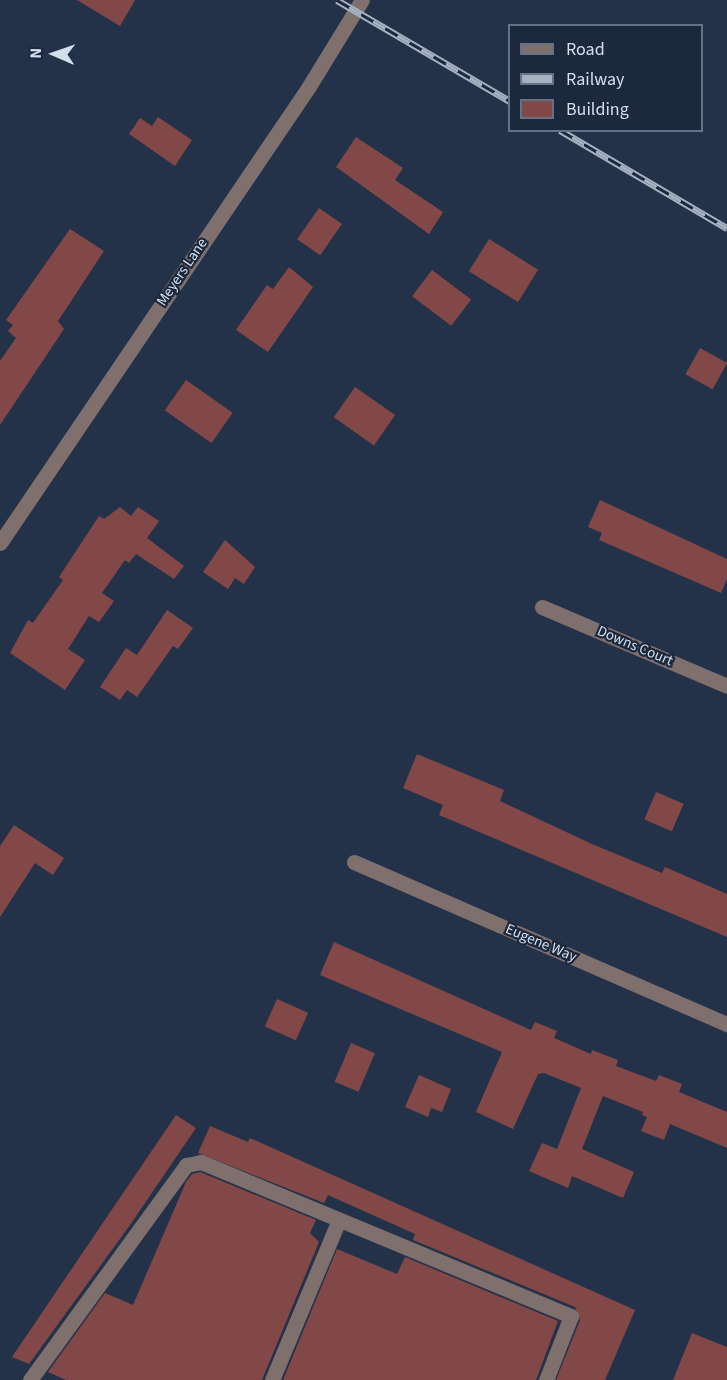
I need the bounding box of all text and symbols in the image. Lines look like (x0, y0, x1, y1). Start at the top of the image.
north arrow (24, 24, 84, 84)
legend (508, 24, 703, 132)
text: Road (566, 37, 605, 62)
text: N (25, 48, 47, 59)
text: Railway (566, 67, 625, 92)
text: Building (566, 97, 629, 122)
street label: Meyers Lane (153, 235, 211, 309)
street label: Downs Court (594, 622, 676, 670)
street label: Eugene Way (503, 920, 579, 966)

